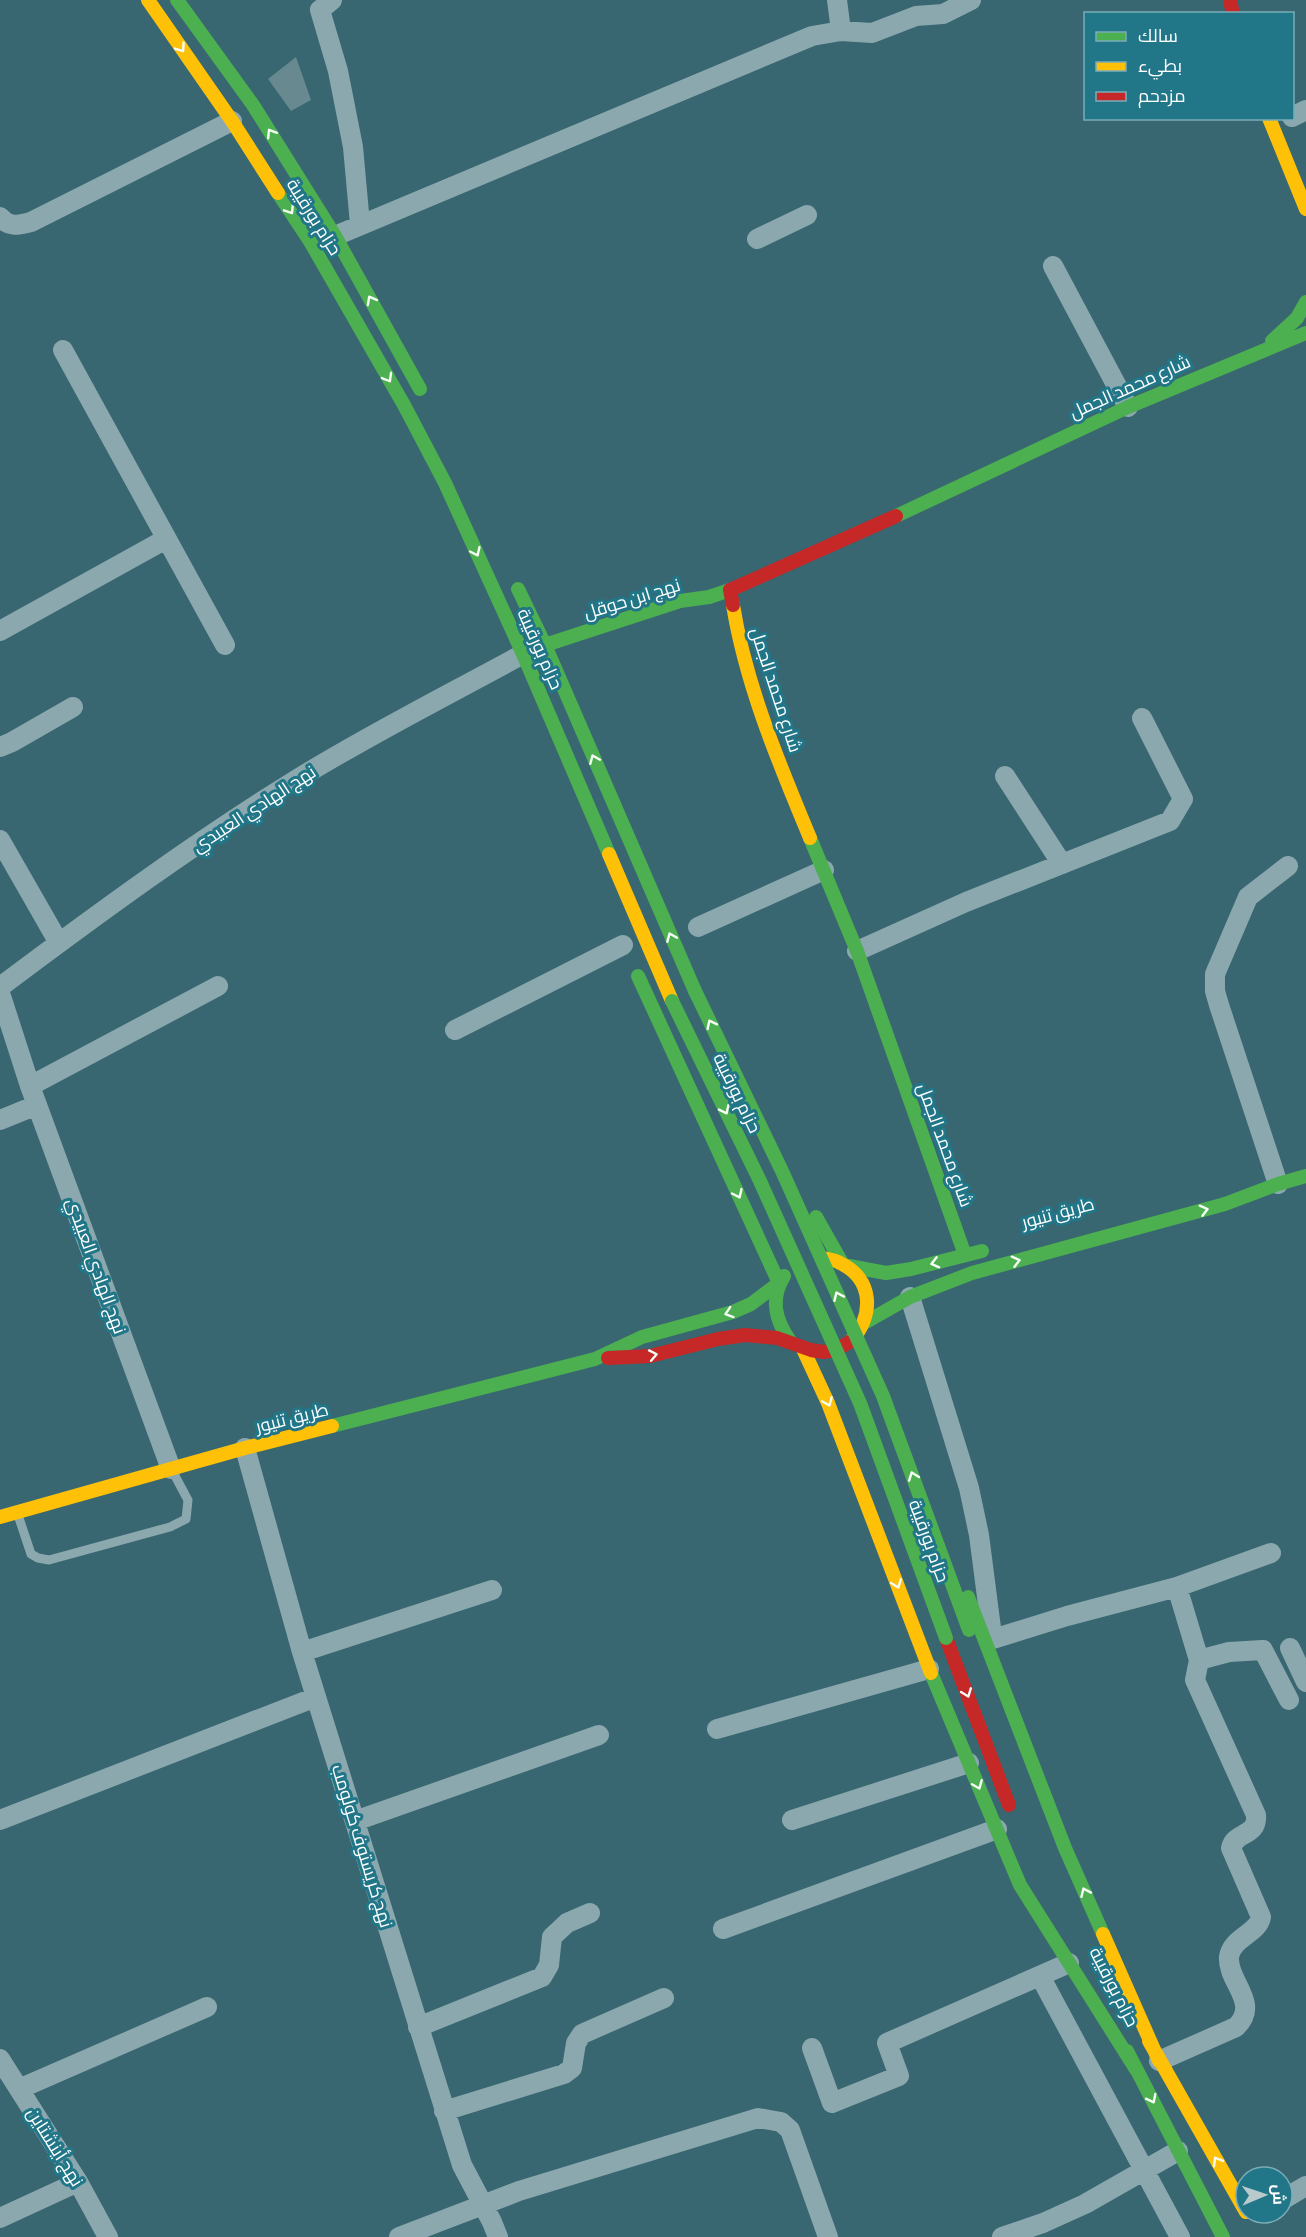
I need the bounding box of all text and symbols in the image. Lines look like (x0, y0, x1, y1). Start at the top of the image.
legend (1084, 12, 1294, 120)
text: سالك (1138, 26, 1178, 47)
one-way arrow (174, 41, 185, 52)
text: بطيء (1138, 56, 1182, 80)
text: مزدحم (1138, 86, 1186, 108)
one-way arrow (266, 129, 278, 139)
street label: حزام بورقيبة (281, 175, 345, 260)
one-way arrow (282, 204, 294, 214)
one-way arrow (367, 296, 378, 306)
street label: شارع محمد الجمل (1066, 351, 1194, 424)
one-way arrow (381, 372, 392, 382)
one-way arrow (469, 546, 481, 557)
street label: نهج ابن حوقل (581, 575, 683, 625)
street label: حزام بورقيبة (512, 606, 567, 693)
street label: شارع محمد الجمل (744, 625, 806, 756)
one-way arrow (589, 754, 601, 765)
street label: نهج الهادي العبيدي (189, 762, 322, 860)
one-way arrow (667, 933, 679, 944)
one-way arrow (706, 1020, 718, 1031)
street label: حزام بورقيبة (707, 1050, 765, 1137)
street label: شارع محمد الجمل (911, 1080, 977, 1210)
one-way arrow (718, 1103, 730, 1114)
one-way arrow (731, 1188, 743, 1199)
street label: طريق تنيور (1018, 1194, 1097, 1234)
street label: نهج الهادي العبيدي (58, 1195, 130, 1338)
one-way arrow (1199, 1205, 1209, 1217)
one-way arrow (930, 1256, 941, 1268)
one-way arrow (1010, 1256, 1021, 1268)
one-way arrow (833, 1291, 845, 1302)
one-way arrow (724, 1306, 735, 1318)
one-way arrow (648, 1349, 658, 1362)
one-way arrow (821, 1396, 833, 1407)
street label: طريق تنيور (252, 1399, 331, 1439)
one-way arrow (907, 1471, 920, 1482)
street label: حزام بورقيبة (903, 1497, 953, 1586)
one-way arrow (889, 1579, 902, 1589)
one-way arrow (960, 1687, 972, 1698)
street label: نهج كريستوف كولومب (326, 1762, 396, 1931)
one-way arrow (971, 1778, 983, 1789)
one-way arrow (1080, 1888, 1092, 1899)
street label: حزام بورقيبة (1084, 1944, 1142, 2031)
one-way arrow (1144, 2093, 1156, 2104)
street label: نهج أينشتاين (21, 2103, 88, 2191)
one-way arrow (1213, 2157, 1224, 2167)
north arrow (1234, 2165, 1294, 2225)
text: ش (1268, 2184, 1287, 2205)

